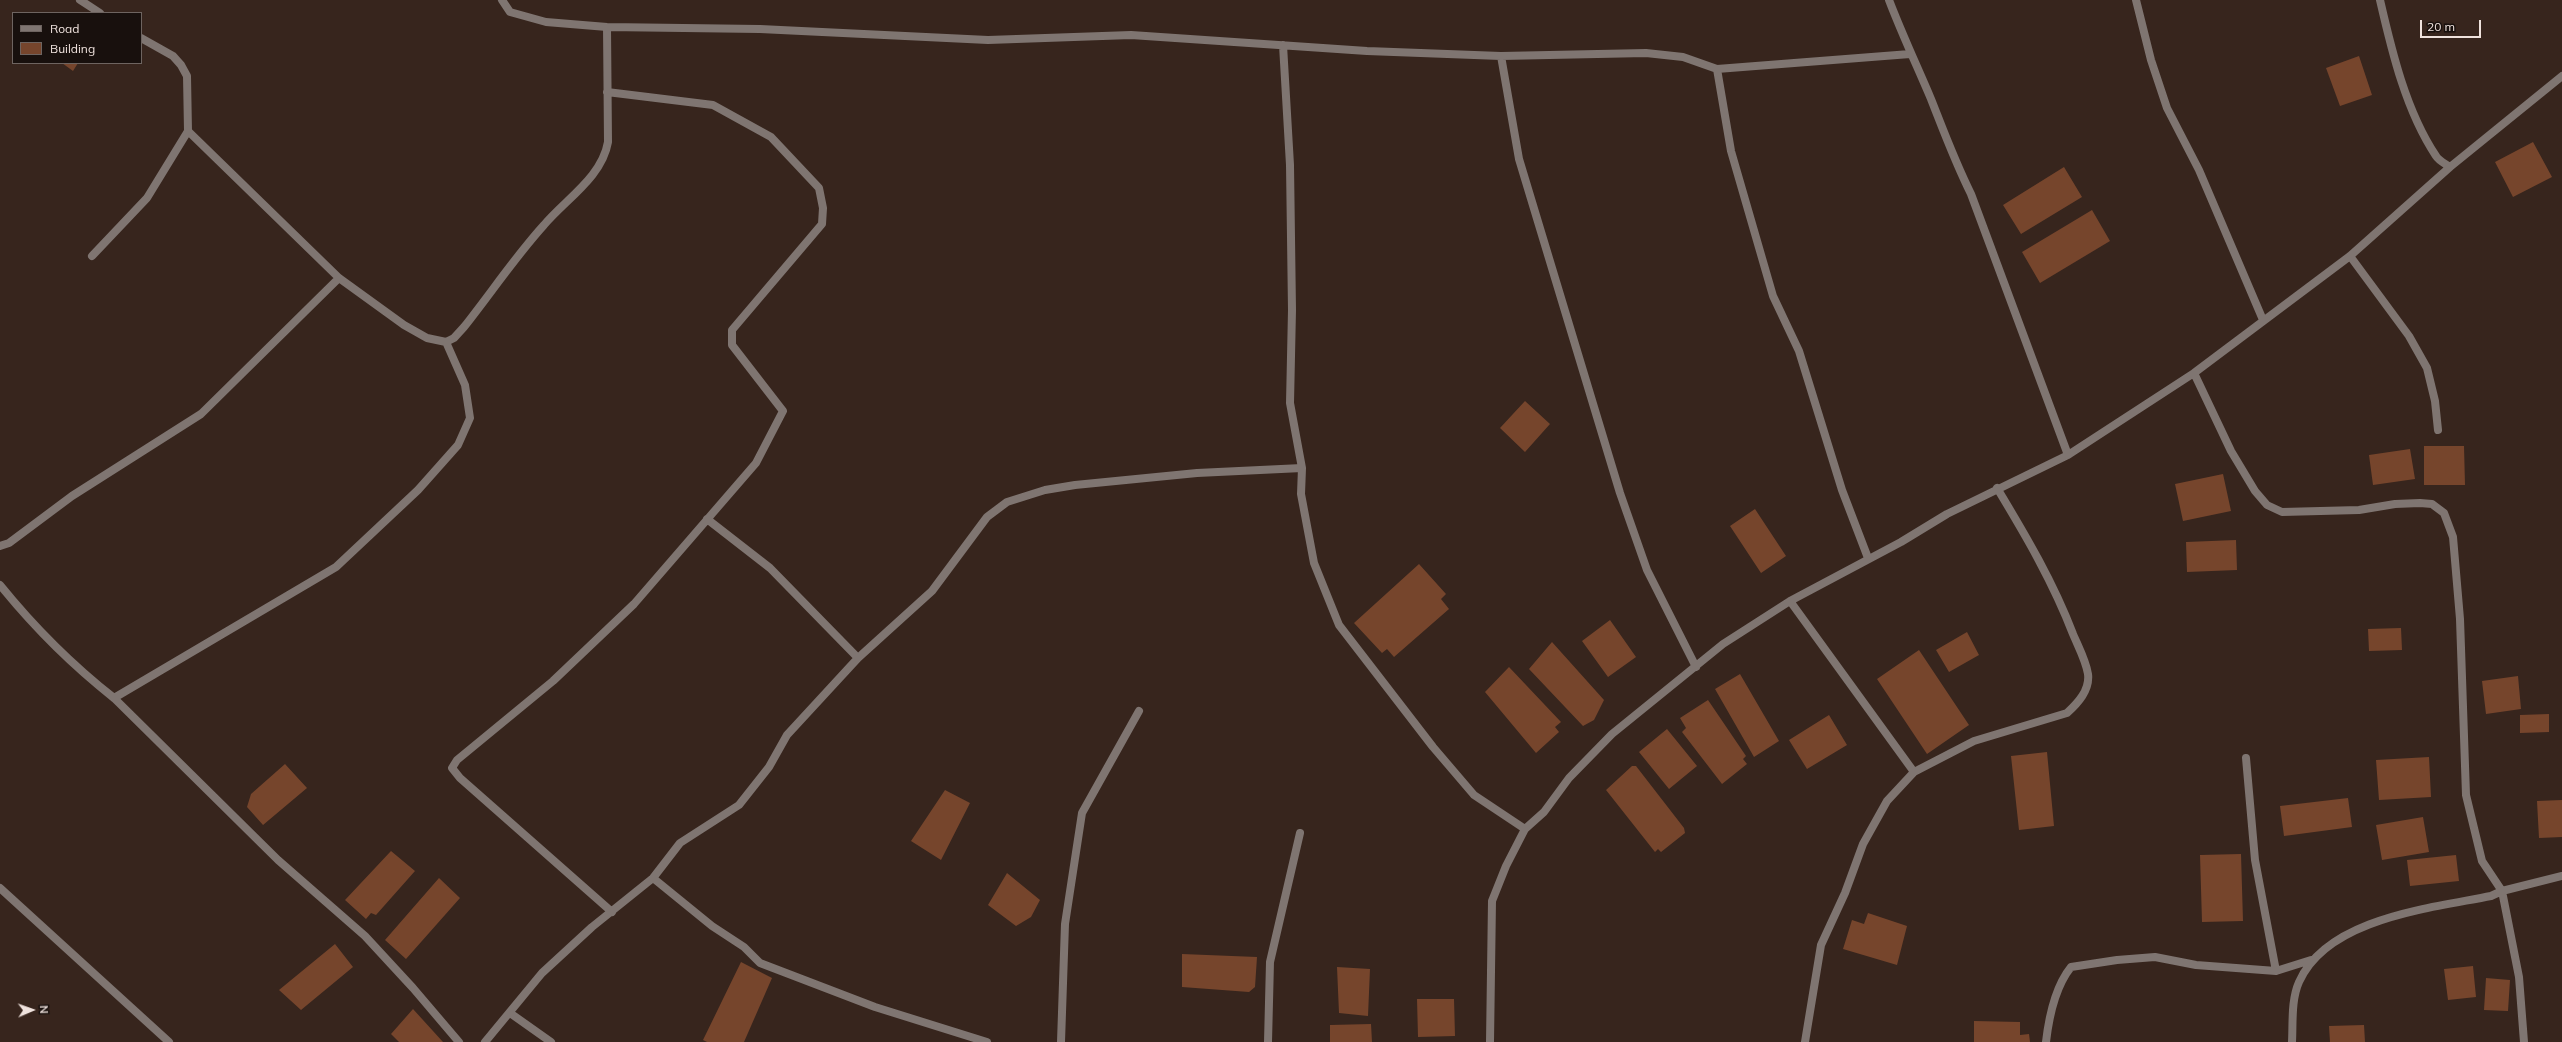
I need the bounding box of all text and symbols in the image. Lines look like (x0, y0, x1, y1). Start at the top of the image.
legend (12, 12, 142, 64)
scale bar (2422, 12, 2483, 38)
text: 20 m (2427, 19, 2455, 34)
text: Road (50, 21, 79, 36)
text: Building (50, 41, 95, 56)
north arrow (12, 990, 52, 1030)
text: N (37, 1005, 51, 1014)

